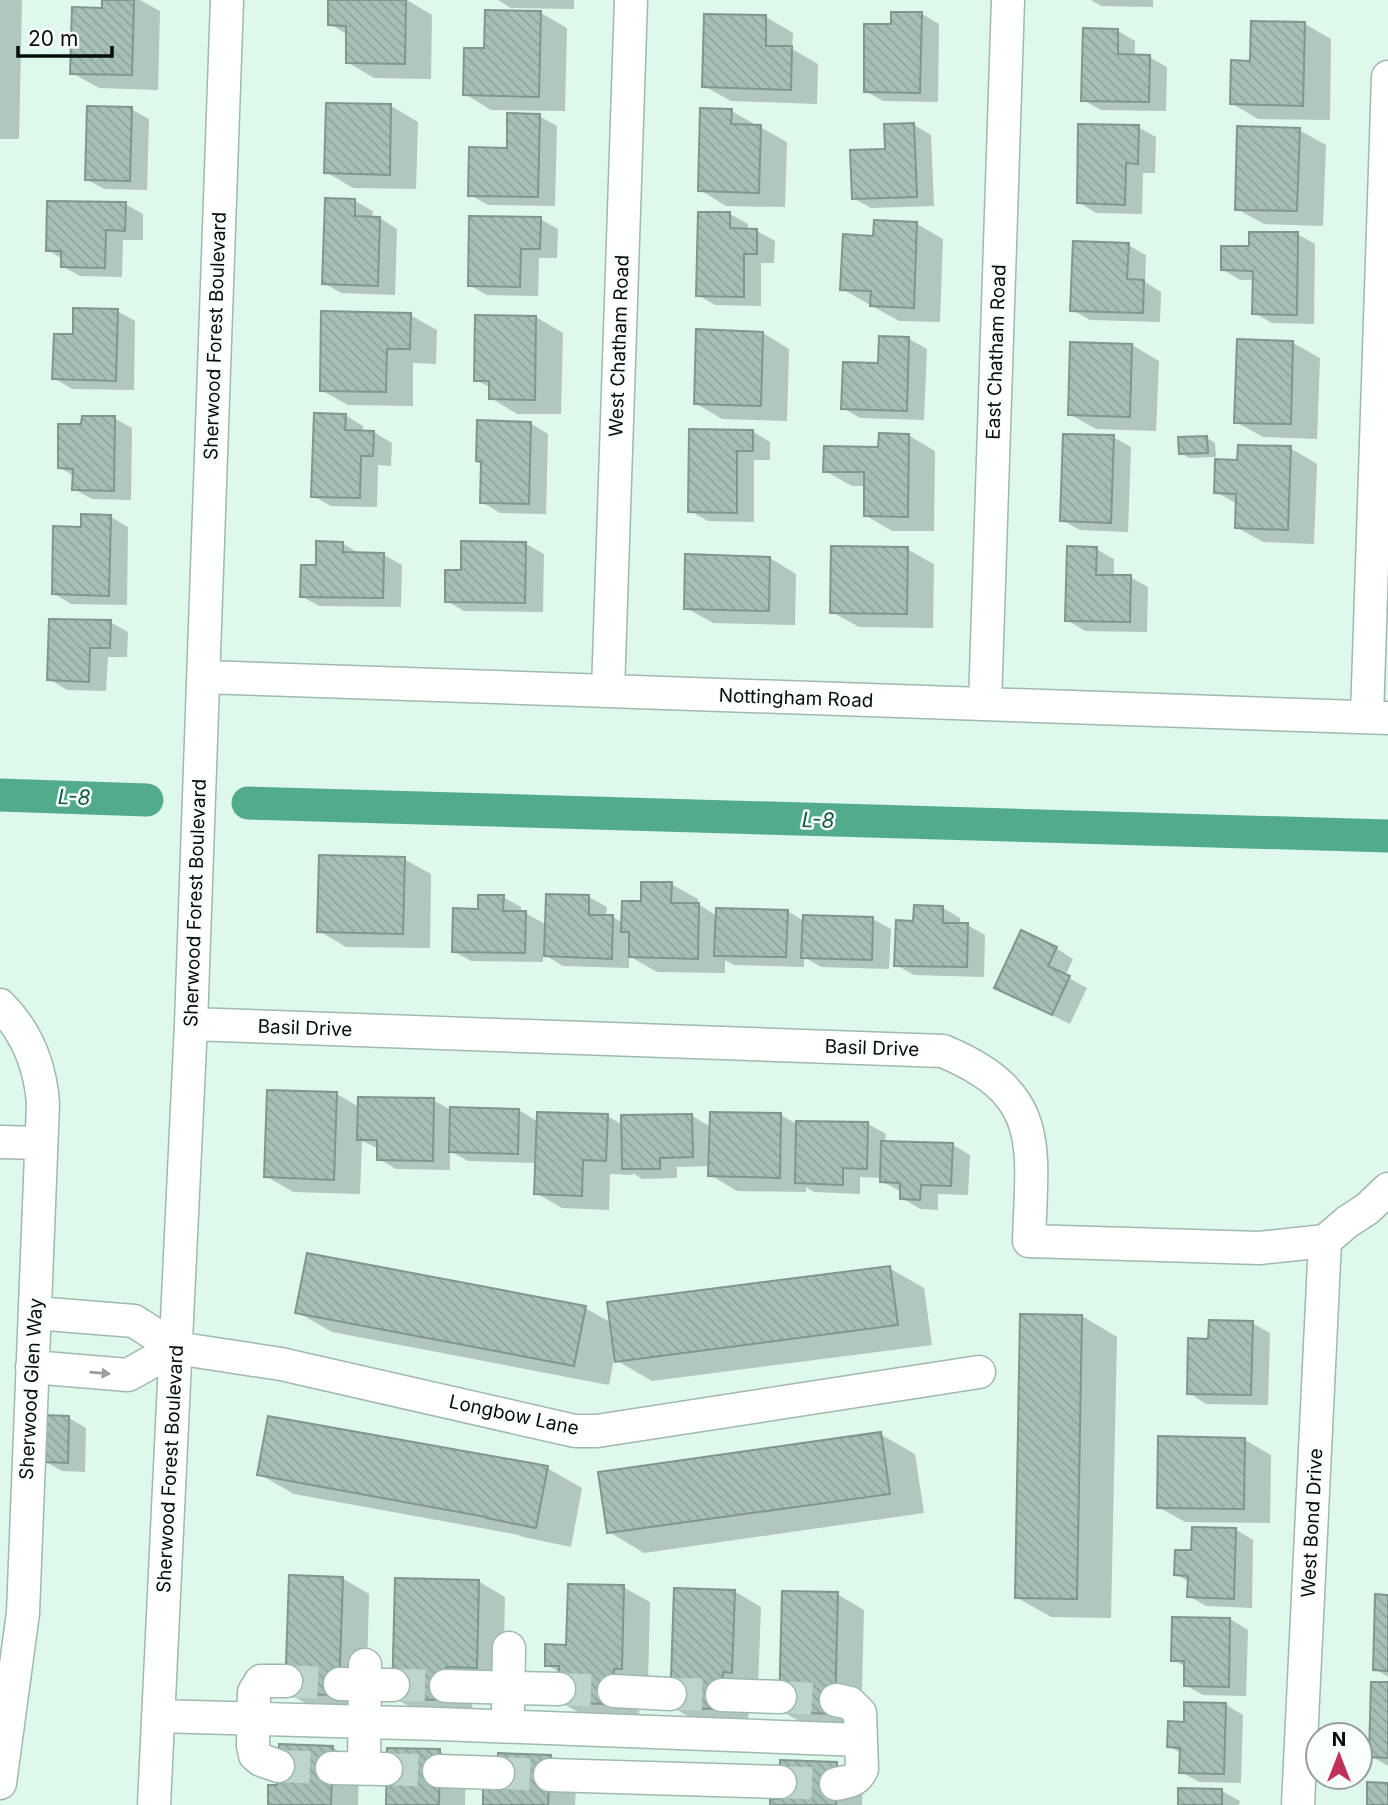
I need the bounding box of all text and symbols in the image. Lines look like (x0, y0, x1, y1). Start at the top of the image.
scale bar (18, 14, 112, 58)
text: 20 m (28, 26, 78, 51)
street label: Sherwood Forest Boulevard (199, 212, 231, 460)
street label: West Chatham Road (604, 255, 634, 437)
street label: East Chatham Road (981, 264, 1011, 440)
street label: Nottingham Road (718, 684, 874, 712)
street label: Sherwood Forest Boulevard (179, 779, 211, 1027)
water label: L-8 (57, 784, 91, 810)
water label: L-8 (801, 807, 835, 833)
street label: Basil Drive (257, 1015, 353, 1041)
street label: Basil Drive (824, 1035, 920, 1061)
street label: Sherwood Glen Way (15, 1297, 47, 1480)
street label: Sherwood Forest Boulevard (152, 1344, 188, 1594)
one-way arrow (89, 1368, 111, 1379)
street label: Longbow Lane (447, 1390, 581, 1440)
street label: West Bond Drive (1297, 1448, 1327, 1598)
north arrow (1304, 1721, 1374, 1791)
text: N (1332, 1728, 1346, 1751)

